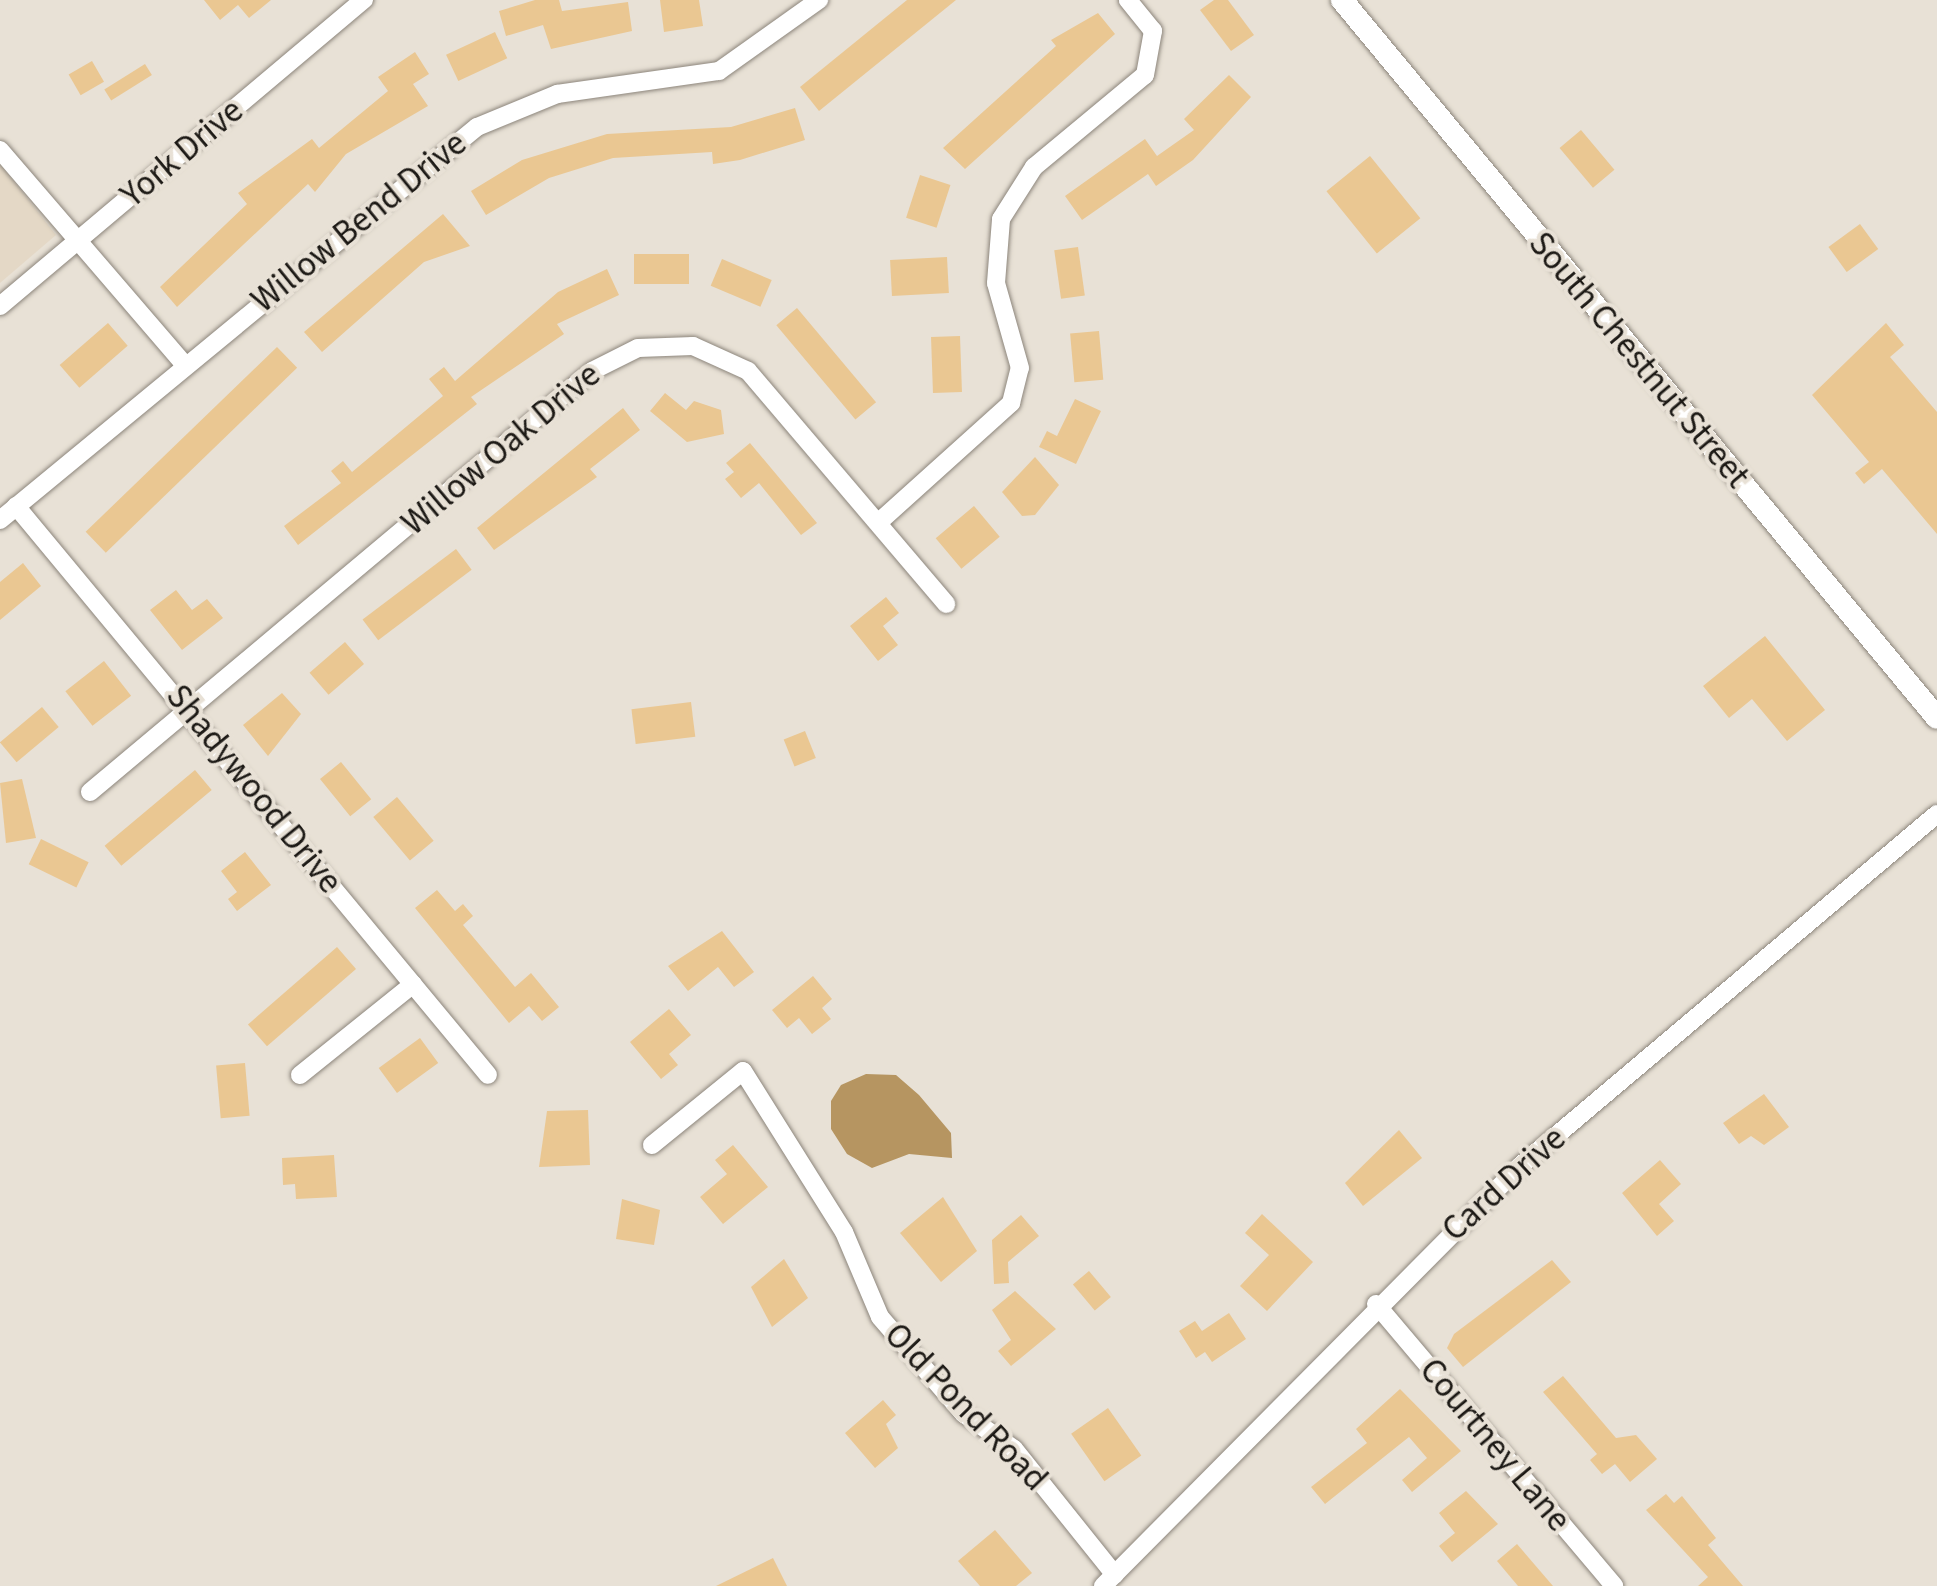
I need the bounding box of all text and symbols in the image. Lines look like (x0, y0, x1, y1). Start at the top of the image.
street label: York Drive (112, 90, 252, 216)
street label: Willow Bend Drive (243, 123, 475, 321)
street label: South Chestnut Street (1520, 223, 1758, 497)
street label: Willow Oak Drive (393, 354, 609, 544)
street label: Shadywood Drive (157, 676, 351, 902)
street label: Card Drive (1434, 1118, 1574, 1250)
street label: Old Pond Road (875, 1314, 1057, 1500)
street label: Courtney Lane (1410, 1350, 1580, 1540)

